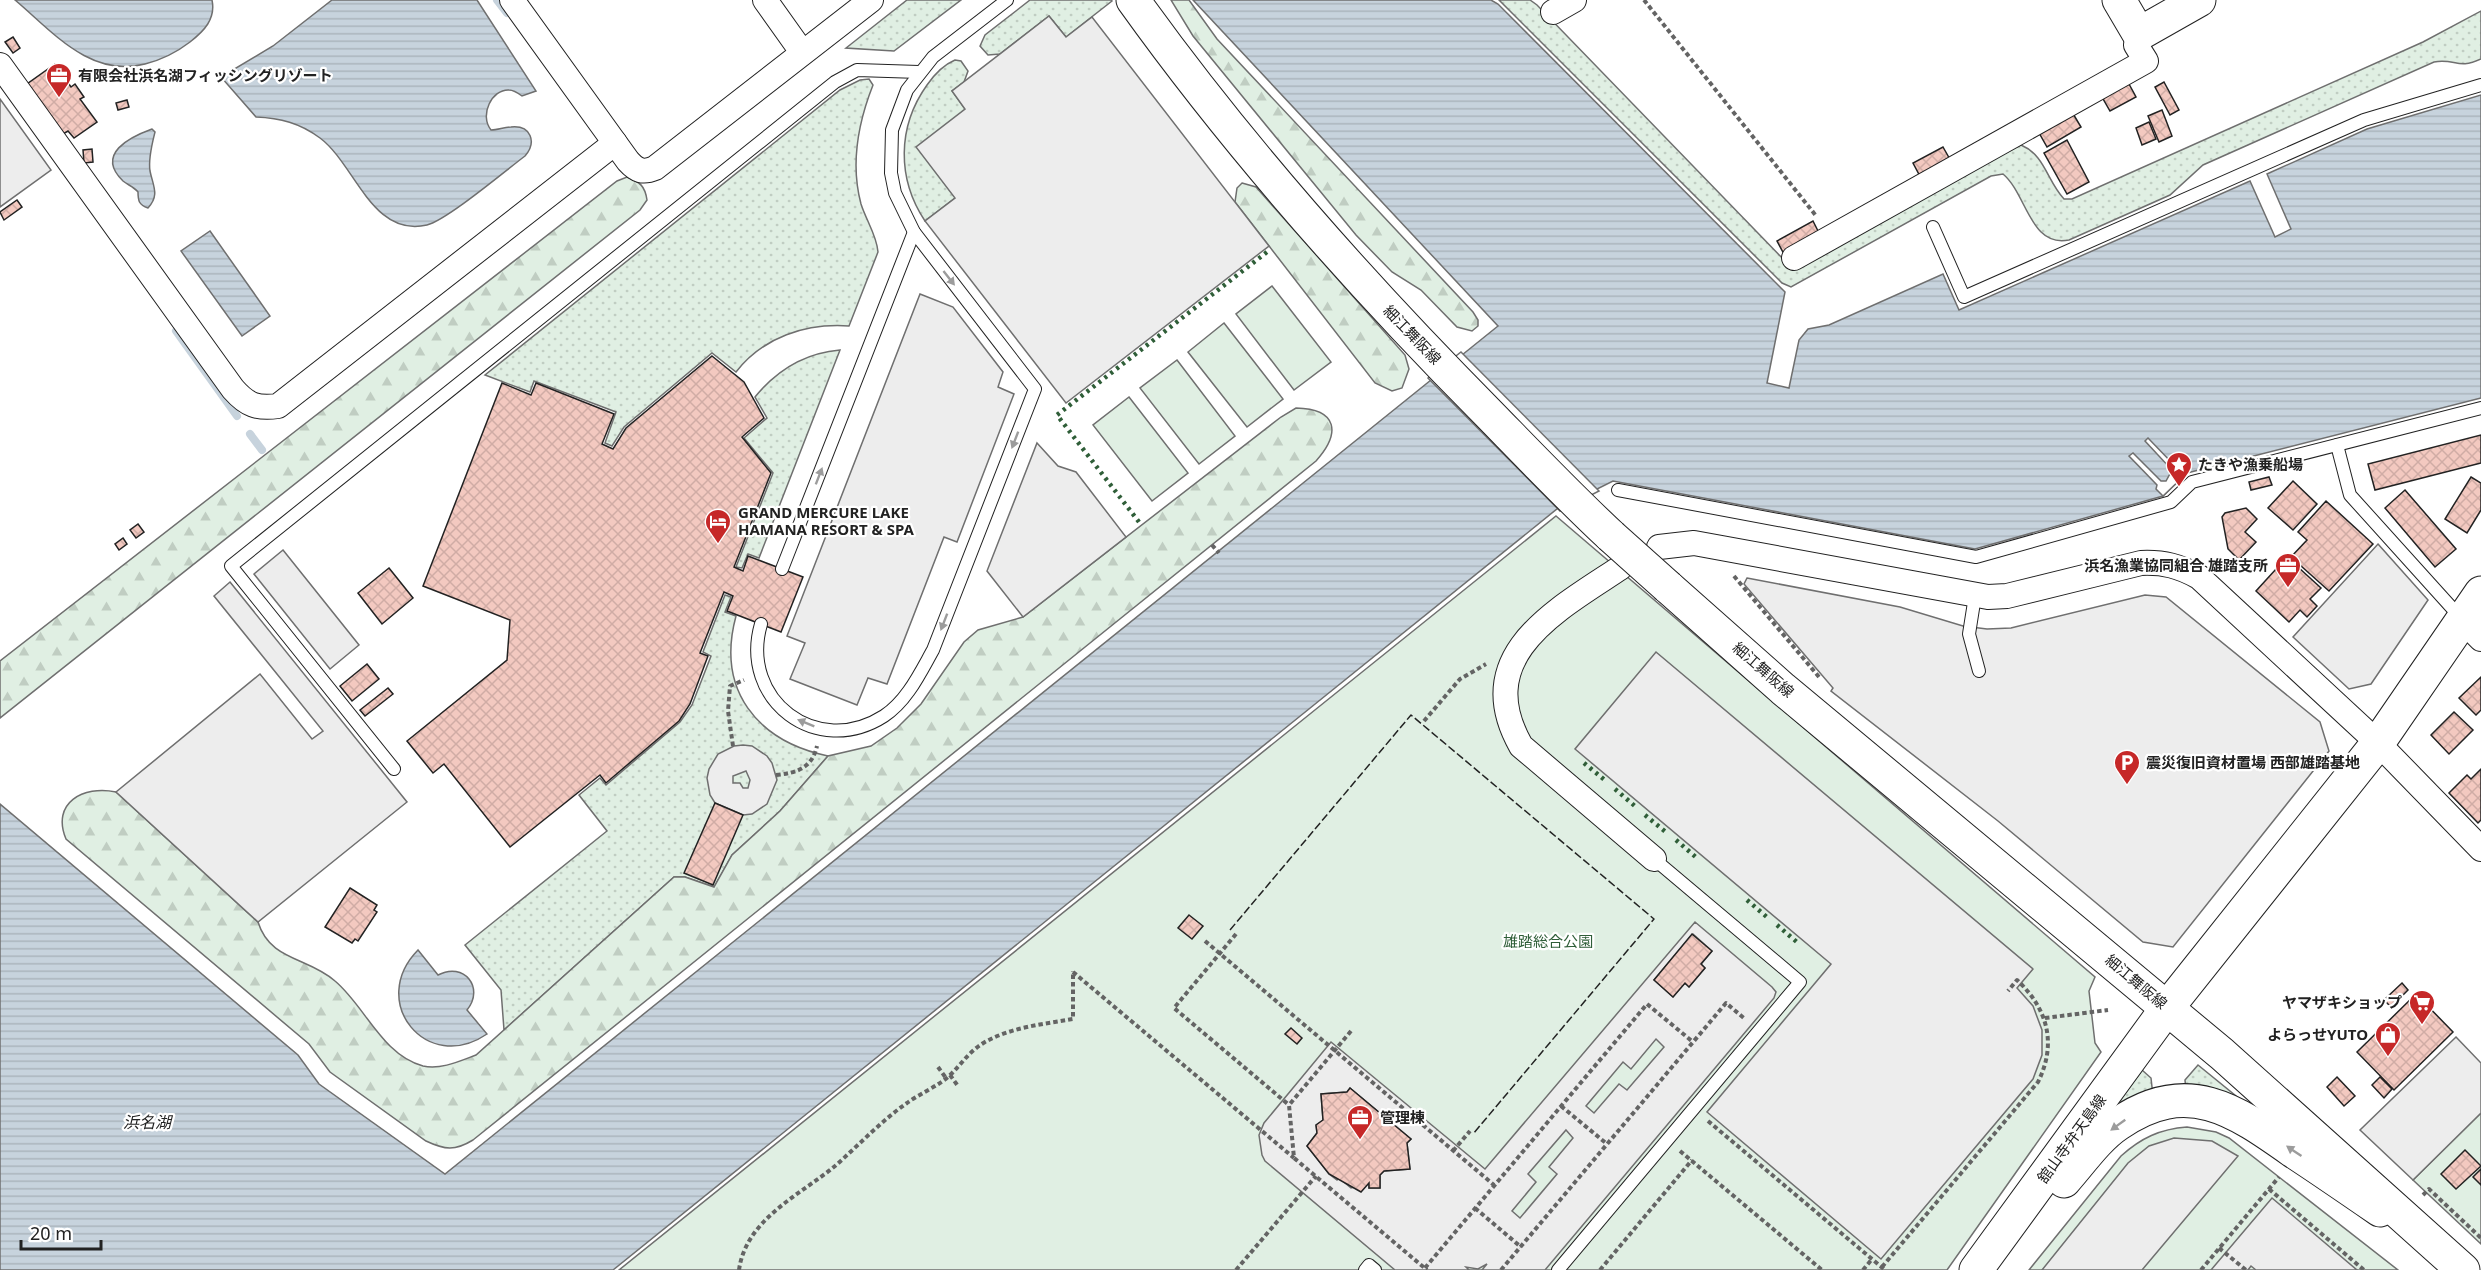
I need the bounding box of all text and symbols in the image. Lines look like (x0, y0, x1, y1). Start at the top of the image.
office icon: 有限会社浜名湖フィッシングリゾート (44, 61, 74, 99)
place label: 有限会社浜名湖フィッシングリゾート (78, 65, 333, 85)
one-way arrow (943, 271, 955, 286)
street label: 細江舞阪線 (1379, 300, 1446, 368)
one-way arrow (1010, 431, 1019, 449)
place icon: たきや漁乗船場 (2164, 450, 2194, 488)
place label: たきや漁乗船場 (2198, 454, 2303, 474)
one-way arrow (814, 466, 824, 484)
place label: GRAND MERCURE LAKE HAMANA RESORT & SPA (738, 502, 915, 539)
hotel icon: GRAND MERCURE LAKE HAMANA RESORT & SPA (703, 507, 733, 545)
office icon: 浜名漁業協同組合 雄踏支所 (2273, 551, 2303, 589)
place label: 浜名漁業協同組合 雄踏支所 (2084, 555, 2268, 575)
one-way arrow (939, 613, 948, 631)
street label: 細江舞阪線 (1729, 637, 1799, 701)
one-way arrow (797, 718, 815, 727)
parking icon: 震災復旧資材置場 西部雄踏基地 (2112, 748, 2142, 786)
place label: 震災復旧資材置場 西部雄踏基地 (2146, 752, 2360, 772)
park label: 雄踏総合公園 (1503, 931, 1593, 951)
street label: 細江舞阪線 (2101, 949, 2172, 1013)
supermarket icon: ヤマザキショップ (2407, 988, 2437, 1026)
place label: ヤマザキショップ (2282, 992, 2402, 1012)
shop icon: よらっせYUTO (2373, 1020, 2403, 1058)
place label: よらっせYUTO (2267, 1024, 2368, 1044)
street label: 舘山寺弁天島線 (2032, 1090, 2110, 1187)
office icon: 管理棟 (1345, 1103, 1375, 1141)
place label: 管理棟 (1380, 1107, 1425, 1127)
water label: 浜名湖 (123, 1111, 174, 1133)
one-way arrow (2111, 1119, 2127, 1131)
one-way arrow (2286, 1146, 2302, 1157)
scale bar (21, 1213, 100, 1251)
text: 20 m (30, 1221, 72, 1245)

